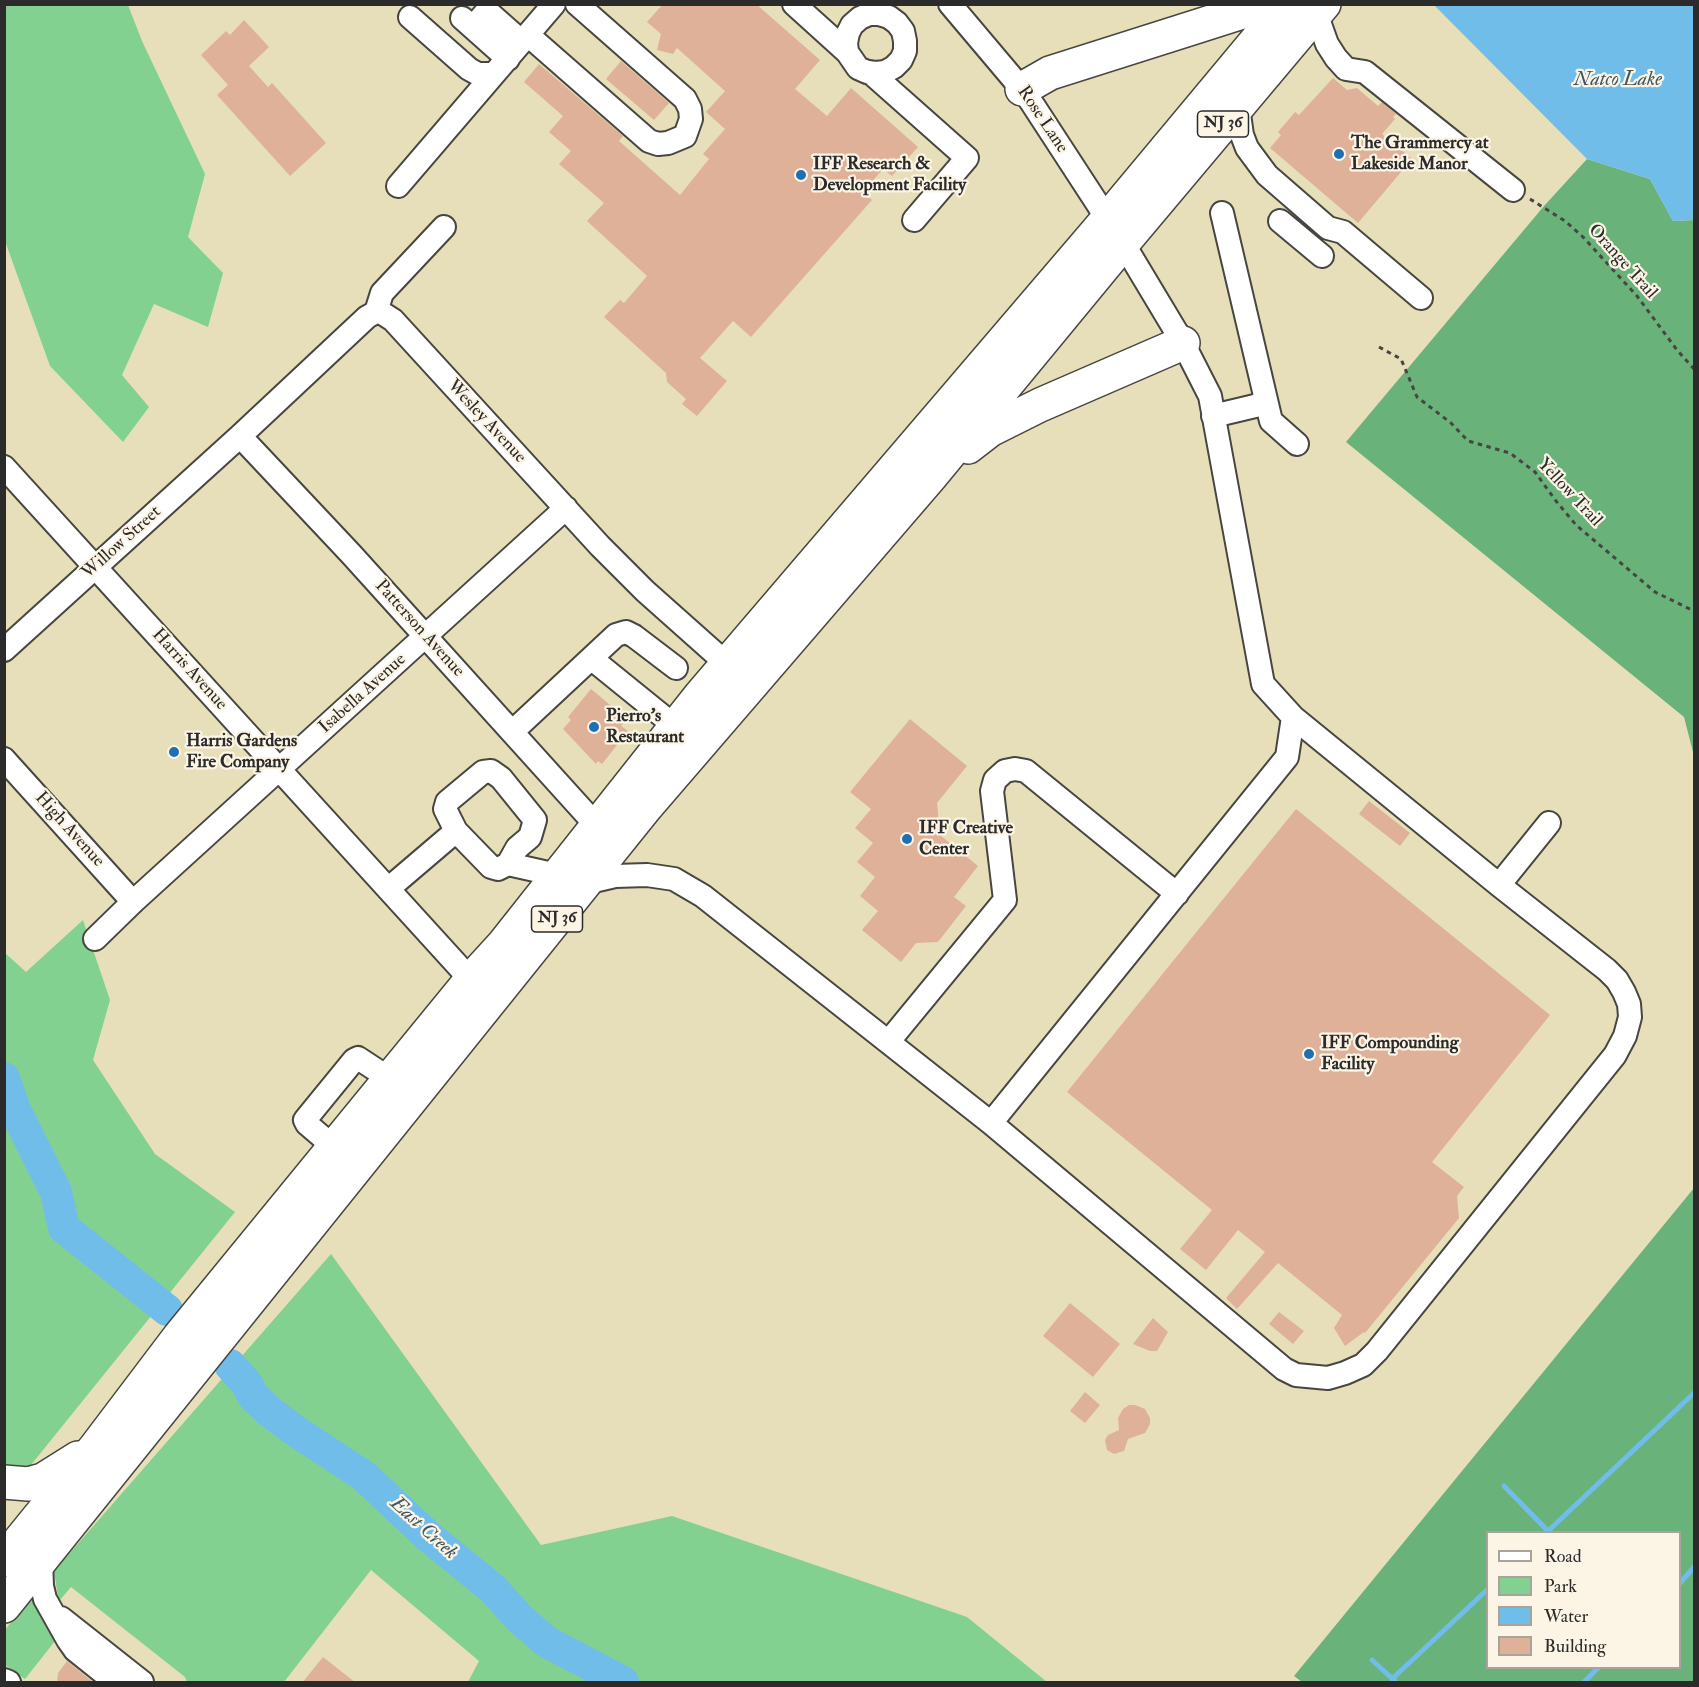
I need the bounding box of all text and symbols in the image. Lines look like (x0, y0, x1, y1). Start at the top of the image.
water label: Natco Lake (1574, 69, 1662, 93)
street label: Rose Lane (1012, 82, 1072, 158)
road number: NJ 36 (1198, 111, 1248, 137)
place label: The Grammercy at Lakeside Manor (1351, 133, 1489, 176)
marker: The Grammercy at Lakeside Manor (1332, 147, 1346, 161)
place label: IFF Research & Development Facility (813, 154, 966, 196)
marker: IFF Research & Development Facility (794, 168, 808, 182)
street label: Orange Trail (1583, 220, 1661, 304)
street label: Wesley Avenue (442, 376, 530, 468)
street label: Yellow Trail (1532, 454, 1606, 532)
street label: Willow Street (78, 502, 166, 584)
street label: Patterson Avenue (370, 576, 468, 682)
street label: Harris Avenue (147, 625, 231, 715)
street label: Isabella Avenue (315, 649, 411, 739)
place label: Pierro's Restaurant (606, 706, 684, 748)
marker: Pierro's Restaurant (587, 720, 601, 734)
place label: Harris Gardens Fire Company (186, 731, 297, 774)
marker: Harris Gardens Fire Company (167, 745, 181, 759)
street label: High Avenue (30, 788, 108, 872)
place label: IFF Creative Center (919, 818, 1013, 860)
marker: IFF Creative Center (900, 832, 914, 846)
road number: NJ 36 (532, 906, 582, 932)
place label: IFF Compounding Facility (1321, 1033, 1459, 1076)
marker: IFF Compounding Facility (1302, 1047, 1316, 1061)
water label: East Creek (384, 1493, 462, 1565)
legend (1486, 1531, 1681, 1669)
text: Road (1544, 1545, 1582, 1568)
text: Park (1544, 1575, 1577, 1598)
text: Water (1544, 1605, 1588, 1628)
text: Building (1544, 1635, 1606, 1658)

